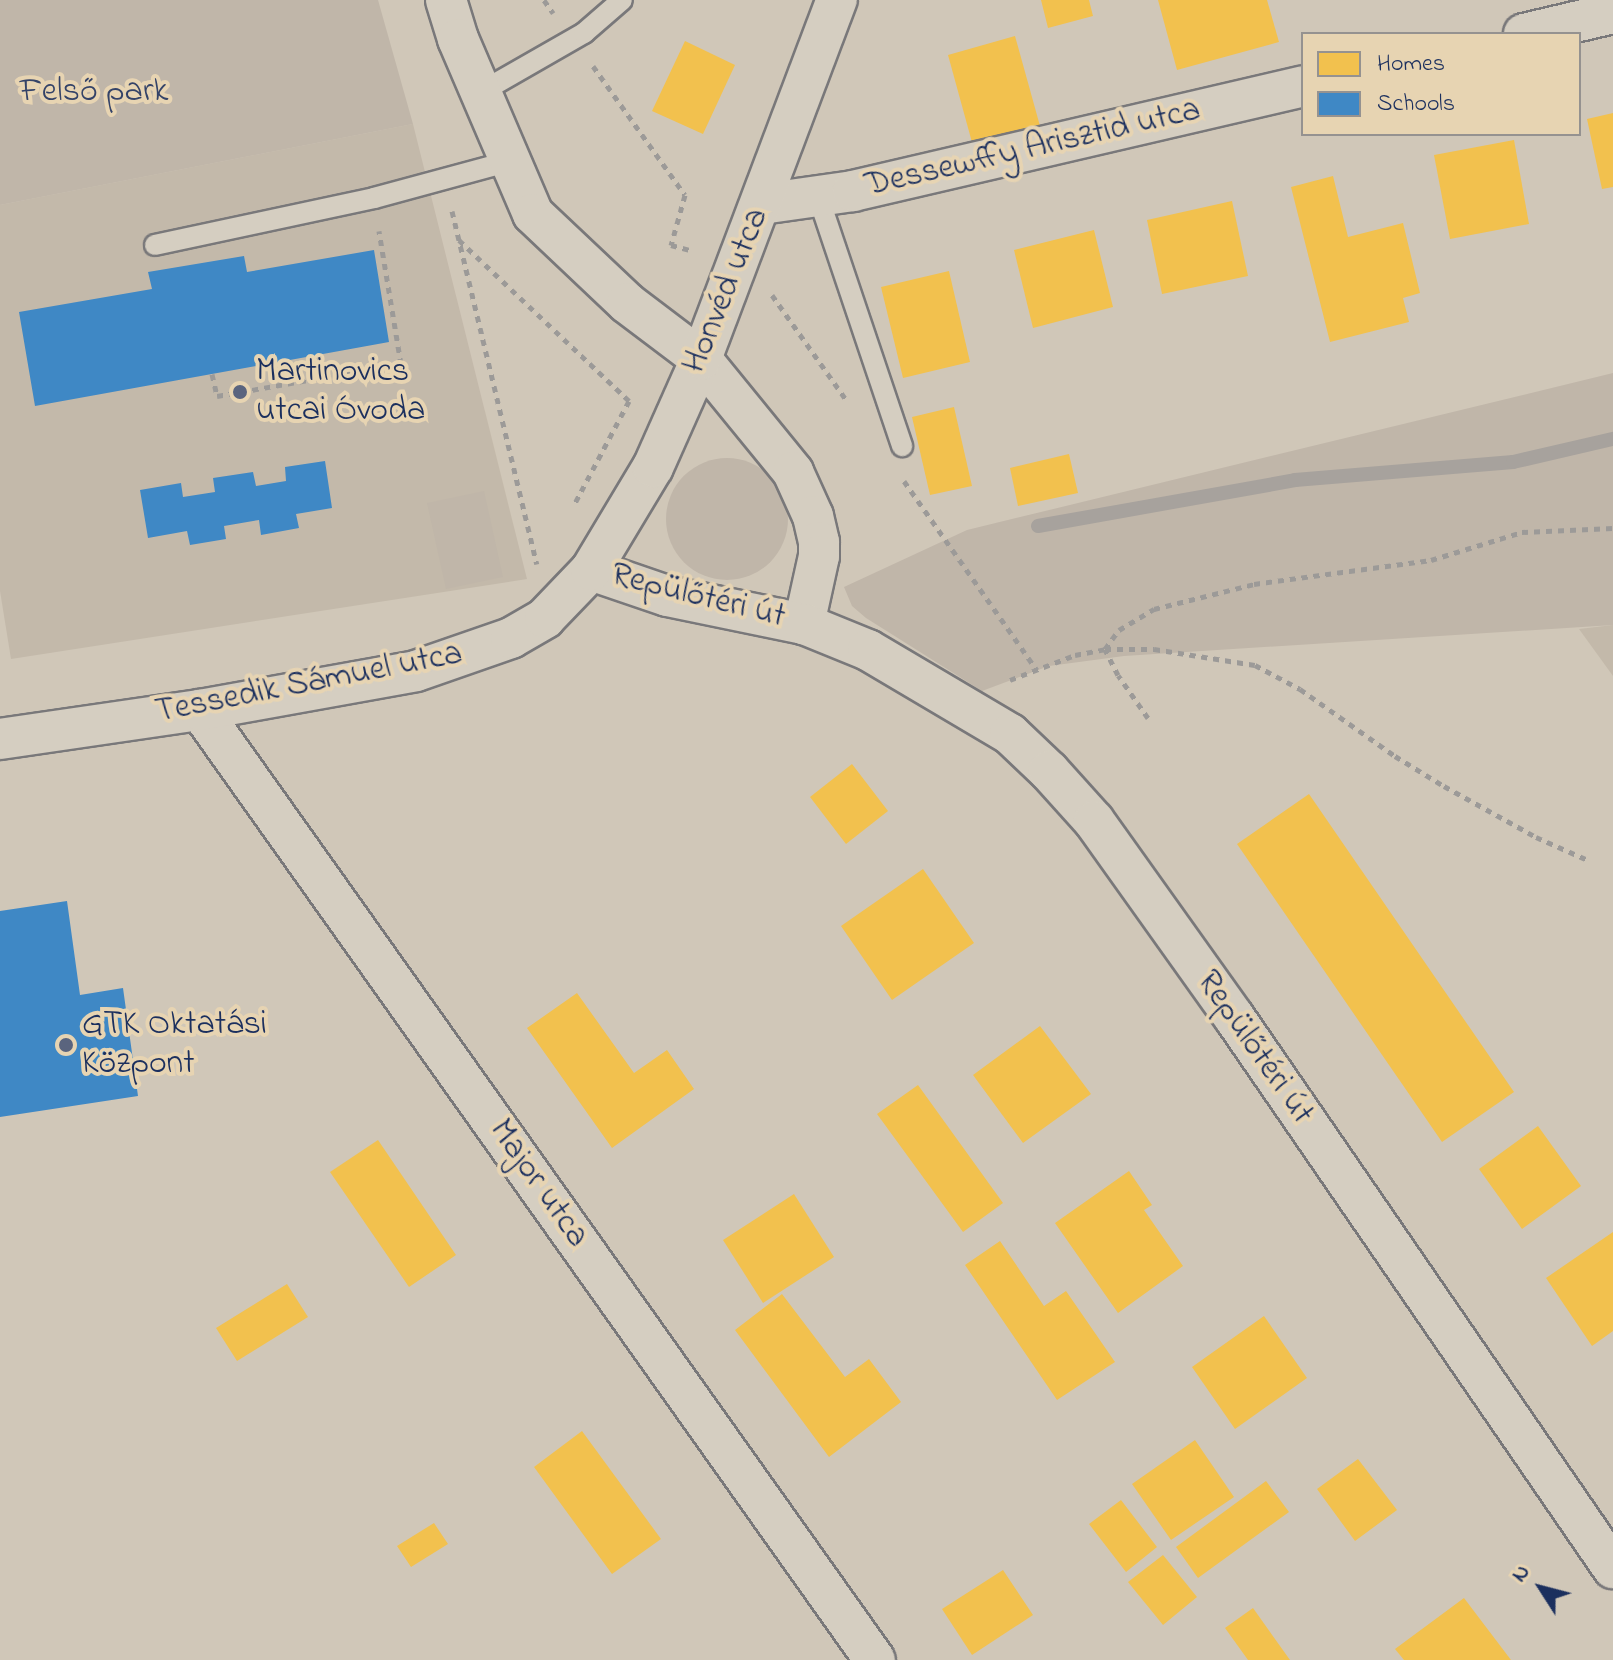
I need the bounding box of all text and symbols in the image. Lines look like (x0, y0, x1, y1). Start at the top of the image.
legend (1301, 32, 1581, 136)
text: Homes (1377, 47, 1445, 82)
park label: Felső park (20, 73, 168, 113)
text: Schools (1377, 87, 1455, 122)
street label: Dessewffy Arisztid utca (861, 91, 1205, 207)
street label: Honvéd utca (675, 203, 779, 379)
place label: Martinovics utcai Óvoda (256, 352, 425, 432)
marker: Martinovics utcai Óvoda (231, 383, 249, 401)
street label: Repülőtéri út (607, 556, 789, 638)
street label: Tessedik Sámuel utca (152, 634, 466, 734)
street label: Repülőtéri út (1186, 963, 1322, 1133)
place label: GTK Oktatási Központ (82, 1005, 267, 1084)
marker: GTK Oktatási Központ (57, 1036, 75, 1054)
street label: Major utca (479, 1112, 597, 1256)
north arrow (1501, 1548, 1581, 1628)
text: N (1504, 1558, 1539, 1589)

